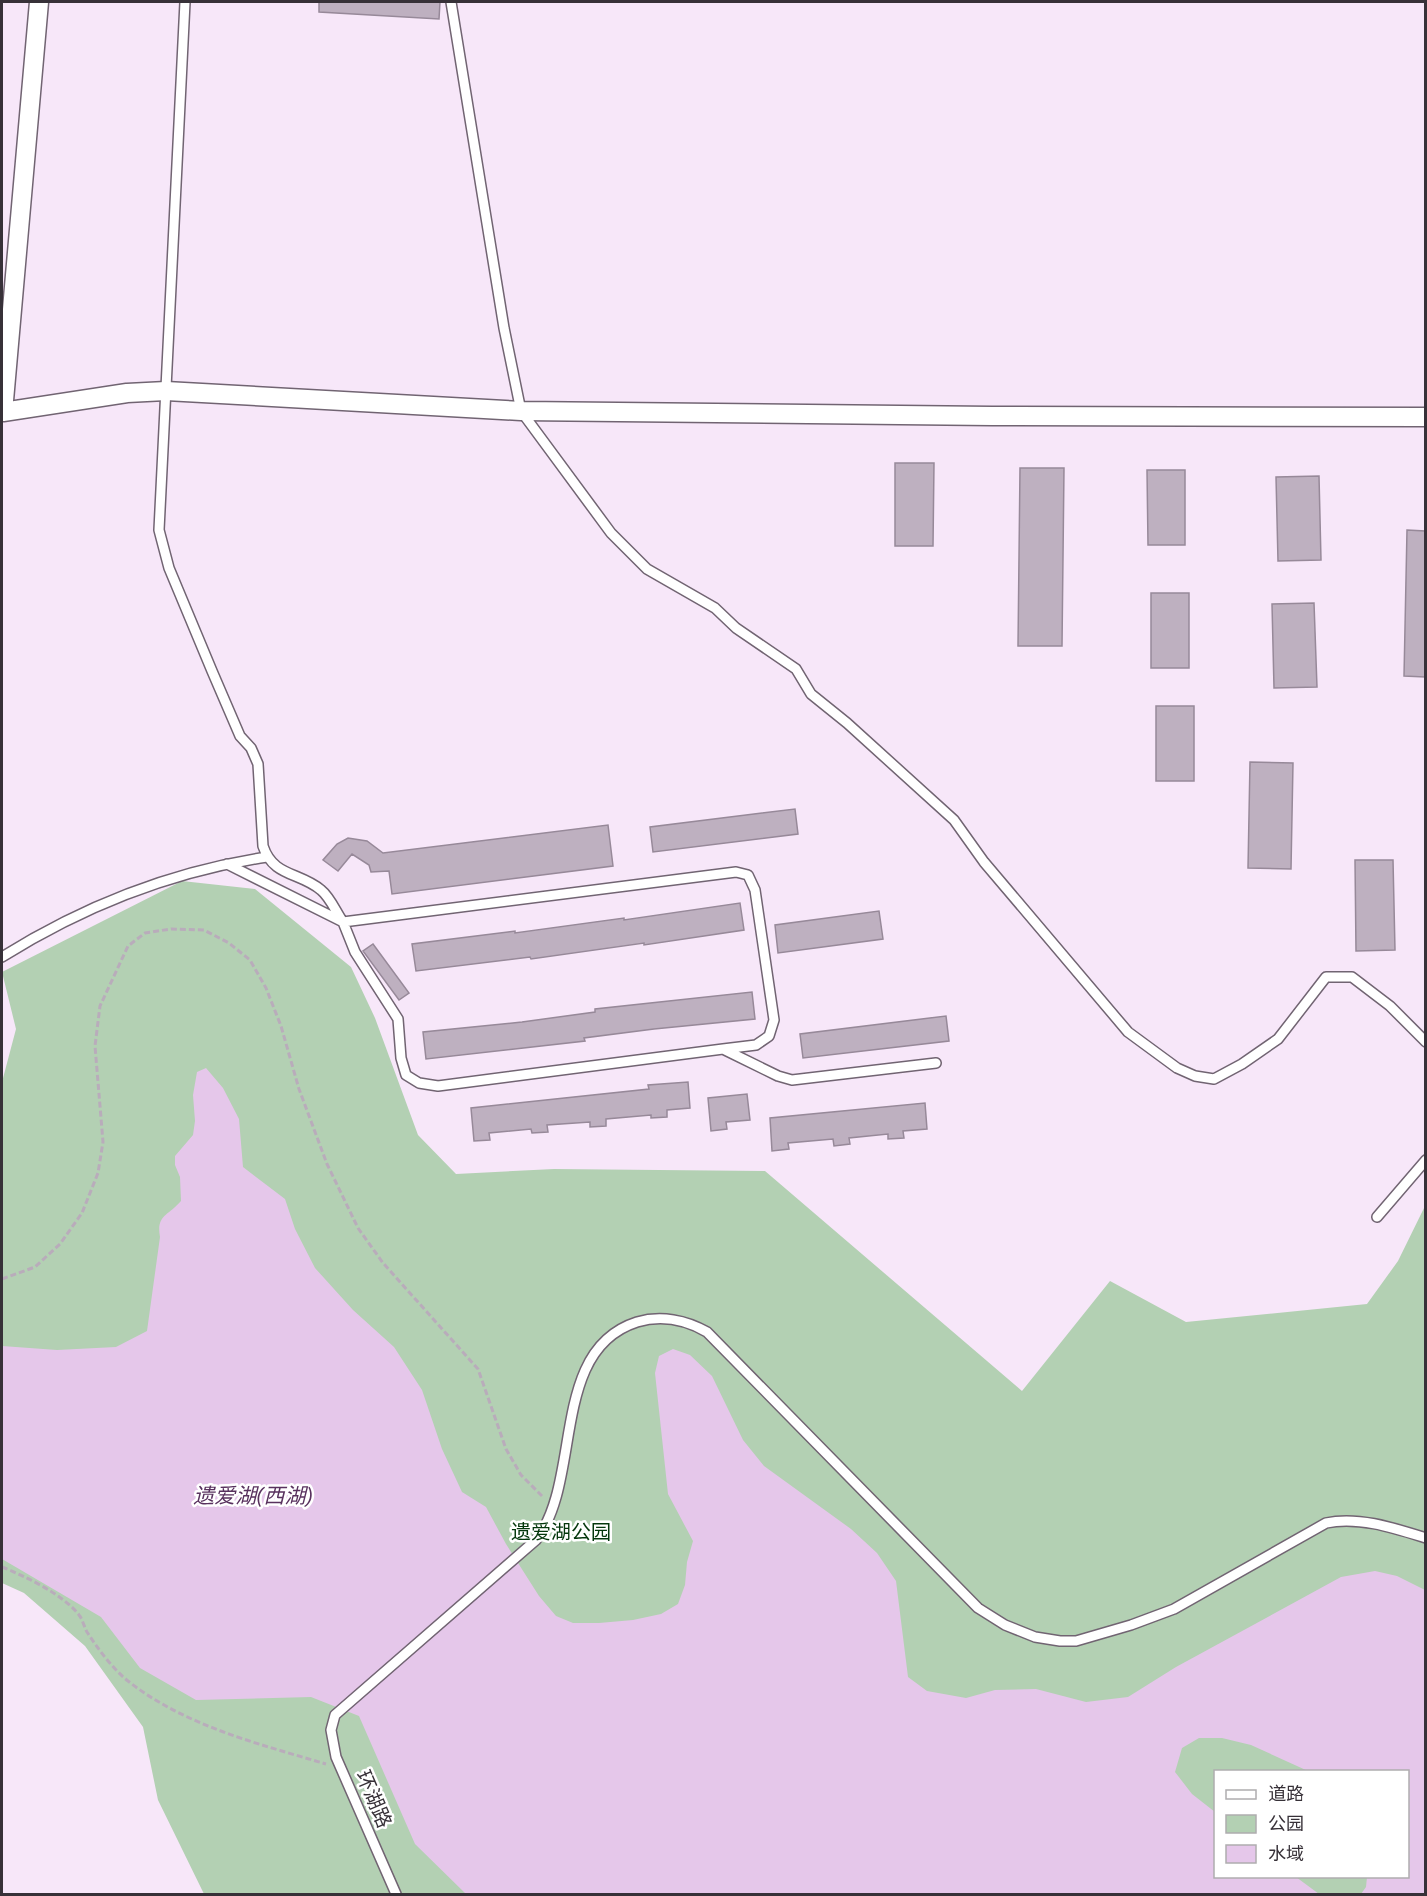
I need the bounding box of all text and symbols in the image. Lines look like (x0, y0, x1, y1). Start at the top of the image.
water label: 遗爱湖(西湖) (193, 1483, 313, 1508)
park label: 遗爱湖公园 (511, 1520, 611, 1544)
street label: 环湖路 (351, 1767, 397, 1831)
legend (1214, 1770, 1409, 1878)
text: 道路 (1268, 1783, 1304, 1804)
text: 公园 (1268, 1813, 1304, 1834)
text: 水域 (1268, 1843, 1304, 1864)

